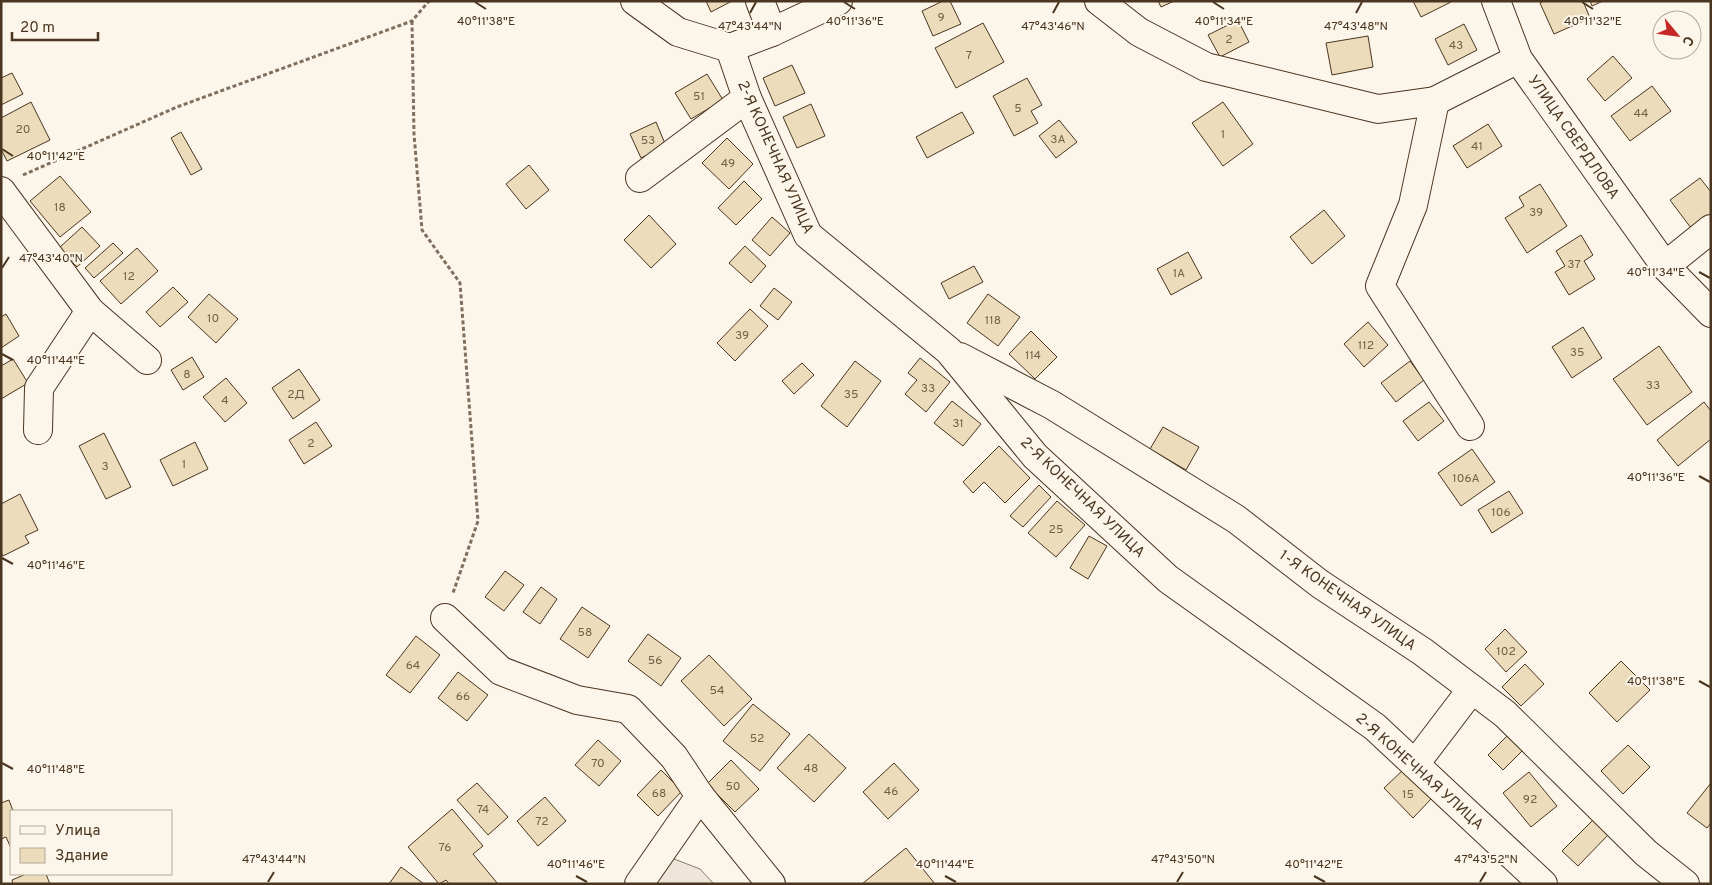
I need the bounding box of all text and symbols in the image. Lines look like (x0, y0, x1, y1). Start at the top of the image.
scale bar (12, 10, 99, 42)
house number: 9 (937, 10, 945, 26)
north arrow (1652, 10, 1702, 60)
text: 40°11'38"E (457, 14, 515, 30)
text: 40°11'36"E (826, 14, 884, 30)
text: 40°11'34"E (1195, 14, 1253, 30)
text: 40°11'32"E (1564, 14, 1622, 30)
text: 20 m (20, 19, 55, 38)
text: 47°43'44"N (718, 19, 782, 35)
text: 47°43'46"N (1021, 19, 1085, 35)
text: 47°43'48"N (1324, 19, 1388, 35)
house number: 2 (1225, 32, 1233, 48)
text: С (1677, 33, 1697, 49)
house number: 43 (1449, 38, 1463, 54)
house number: 7 (966, 48, 972, 64)
street label: УЛИЦА СВЕРДЛОВА (1523, 72, 1623, 204)
street label: 2-Я КОНЕЧНАЯ УЛИЦА (732, 78, 817, 237)
house number: 51 (693, 89, 705, 105)
house number: 5 (1014, 101, 1022, 117)
house number: 44 (1634, 106, 1648, 122)
house number: 20 (15, 122, 31, 138)
house number: 1 (1221, 127, 1225, 143)
house number: 3А (1050, 132, 1066, 148)
house number: 53 (641, 133, 655, 149)
house number: 41 (1471, 139, 1483, 155)
text: 40°11'42"E (27, 149, 85, 165)
house number: 49 (721, 156, 735, 172)
house number: 18 (54, 200, 66, 216)
house number: 39 (1529, 205, 1543, 221)
text: 47°43'40"N (19, 251, 83, 267)
house number: 37 (1567, 257, 1581, 273)
text: 40°11'34"E (1627, 265, 1685, 281)
house number: 1А (1173, 266, 1185, 282)
house number: 12 (123, 269, 135, 285)
house number: 10 (207, 311, 219, 327)
house number: 118 (985, 313, 1001, 329)
house number: 39 (735, 328, 749, 344)
house number: 112 (1358, 338, 1374, 354)
house number: 35 (1570, 345, 1584, 361)
house number: 114 (1025, 348, 1041, 364)
text: 40°11'44"E (27, 353, 85, 369)
house number: 8 (183, 367, 191, 383)
house number: 33 (1646, 378, 1660, 394)
house number: 33 (921, 381, 935, 397)
house number: 2Д (287, 387, 305, 403)
house number: 35 (844, 387, 858, 403)
house number: 4 (221, 393, 229, 409)
house number: 31 (952, 416, 964, 432)
street label: 2-Я КОНЕЧНАЯ УЛИЦА (1016, 434, 1148, 563)
house number: 2 (307, 436, 315, 452)
house number: 1 (182, 457, 186, 473)
house number: 3 (101, 459, 109, 475)
text: 40°11'36"E (1627, 470, 1685, 486)
house number: 106А (1452, 471, 1480, 487)
house number: 106 (1491, 505, 1511, 521)
house number: 25 (1049, 522, 1063, 538)
street label: 1-Я КОНЕЧНАЯ УЛИЦА (1275, 547, 1419, 656)
text: 40°11'46"E (27, 558, 85, 574)
house number: 58 (578, 625, 592, 641)
house number: 102 (1496, 644, 1516, 660)
house number: 56 (648, 653, 662, 669)
house number: 64 (406, 658, 420, 674)
text: 40°11'38"E (1627, 674, 1685, 690)
house number: 54 (709, 683, 725, 699)
house number: 66 (456, 689, 470, 705)
street label: 2-Я КОНЕЧНАЯ УЛИЦА (1351, 709, 1487, 835)
house number: 52 (750, 731, 764, 747)
house number: 70 (591, 756, 605, 772)
house number: 48 (804, 761, 818, 777)
text: 40°11'48"E (27, 762, 85, 778)
house number: 50 (725, 779, 741, 795)
house number: 46 (884, 784, 898, 800)
house number: 68 (652, 786, 666, 802)
house number: 15 (1402, 787, 1414, 803)
house number: 92 (1523, 792, 1537, 808)
house number: 74 (477, 802, 489, 818)
legend (10, 810, 172, 875)
house number: 72 (535, 814, 549, 830)
text: Улица (55, 822, 100, 841)
house number: 76 (439, 840, 451, 856)
text: Здание (55, 847, 108, 866)
text: 47°43'44"N (242, 852, 306, 868)
text: 47°43'50"N (1151, 852, 1215, 868)
text: 47°43'52"N (1454, 852, 1518, 868)
text: 40°11'46"E (547, 857, 605, 873)
text: 40°11'44"E (916, 857, 974, 873)
text: 40°11'42"E (1285, 857, 1343, 873)

